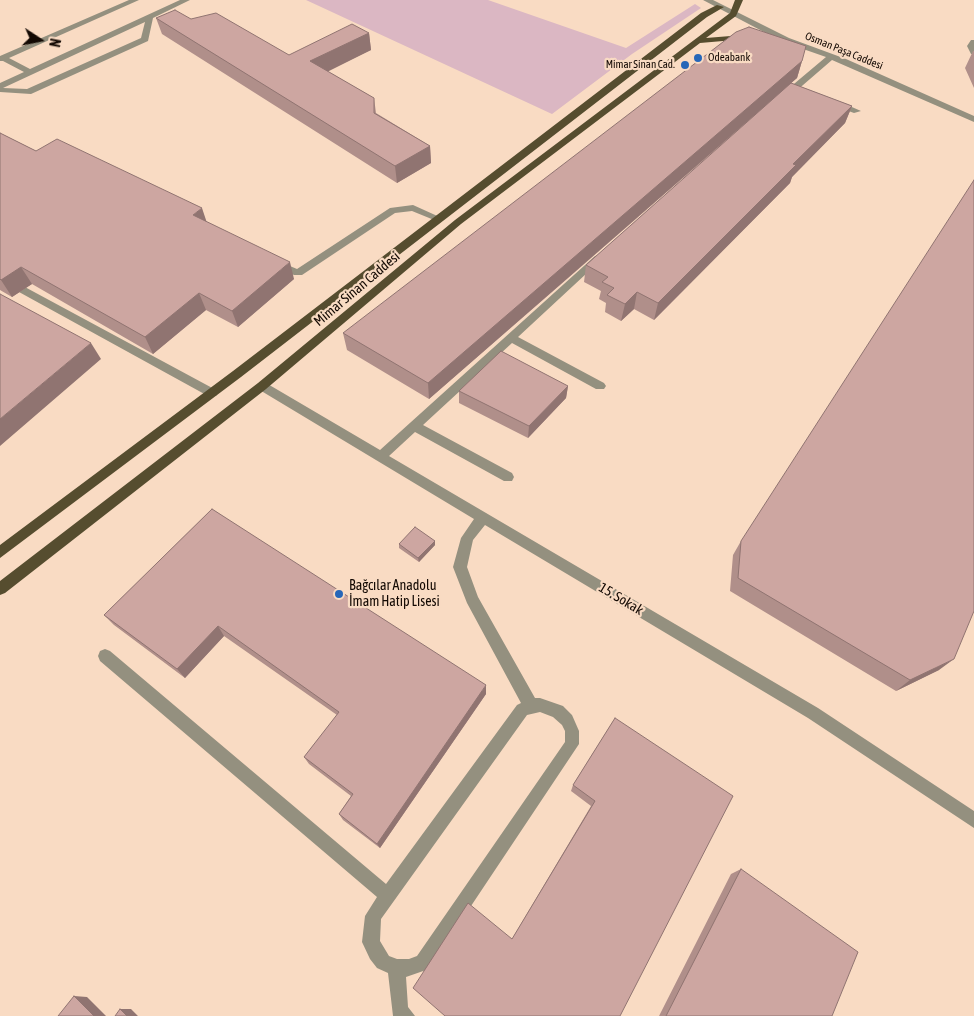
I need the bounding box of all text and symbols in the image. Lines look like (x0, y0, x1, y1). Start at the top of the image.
north arrow (15, 15, 65, 65)
street label: Osman Paşa Caddesi (803, 29, 885, 73)
text: N (46, 37, 63, 48)
place label: Odeabank (708, 51, 750, 65)
marker: Odeabank (692, 52, 704, 64)
place label: Mimar Sinan Cad. (606, 58, 675, 72)
marker: Mimar Sinan Cad. (679, 59, 691, 71)
street label: Mimar Sinan Caddesi (311, 248, 403, 330)
place label: Bağcılar Anadolu İmam Hatip Lisesi (349, 578, 440, 610)
street label: 15. Sokak (596, 579, 646, 619)
marker: Bağcılar Anadolu İmam Hatip Lisesi (333, 588, 345, 600)

